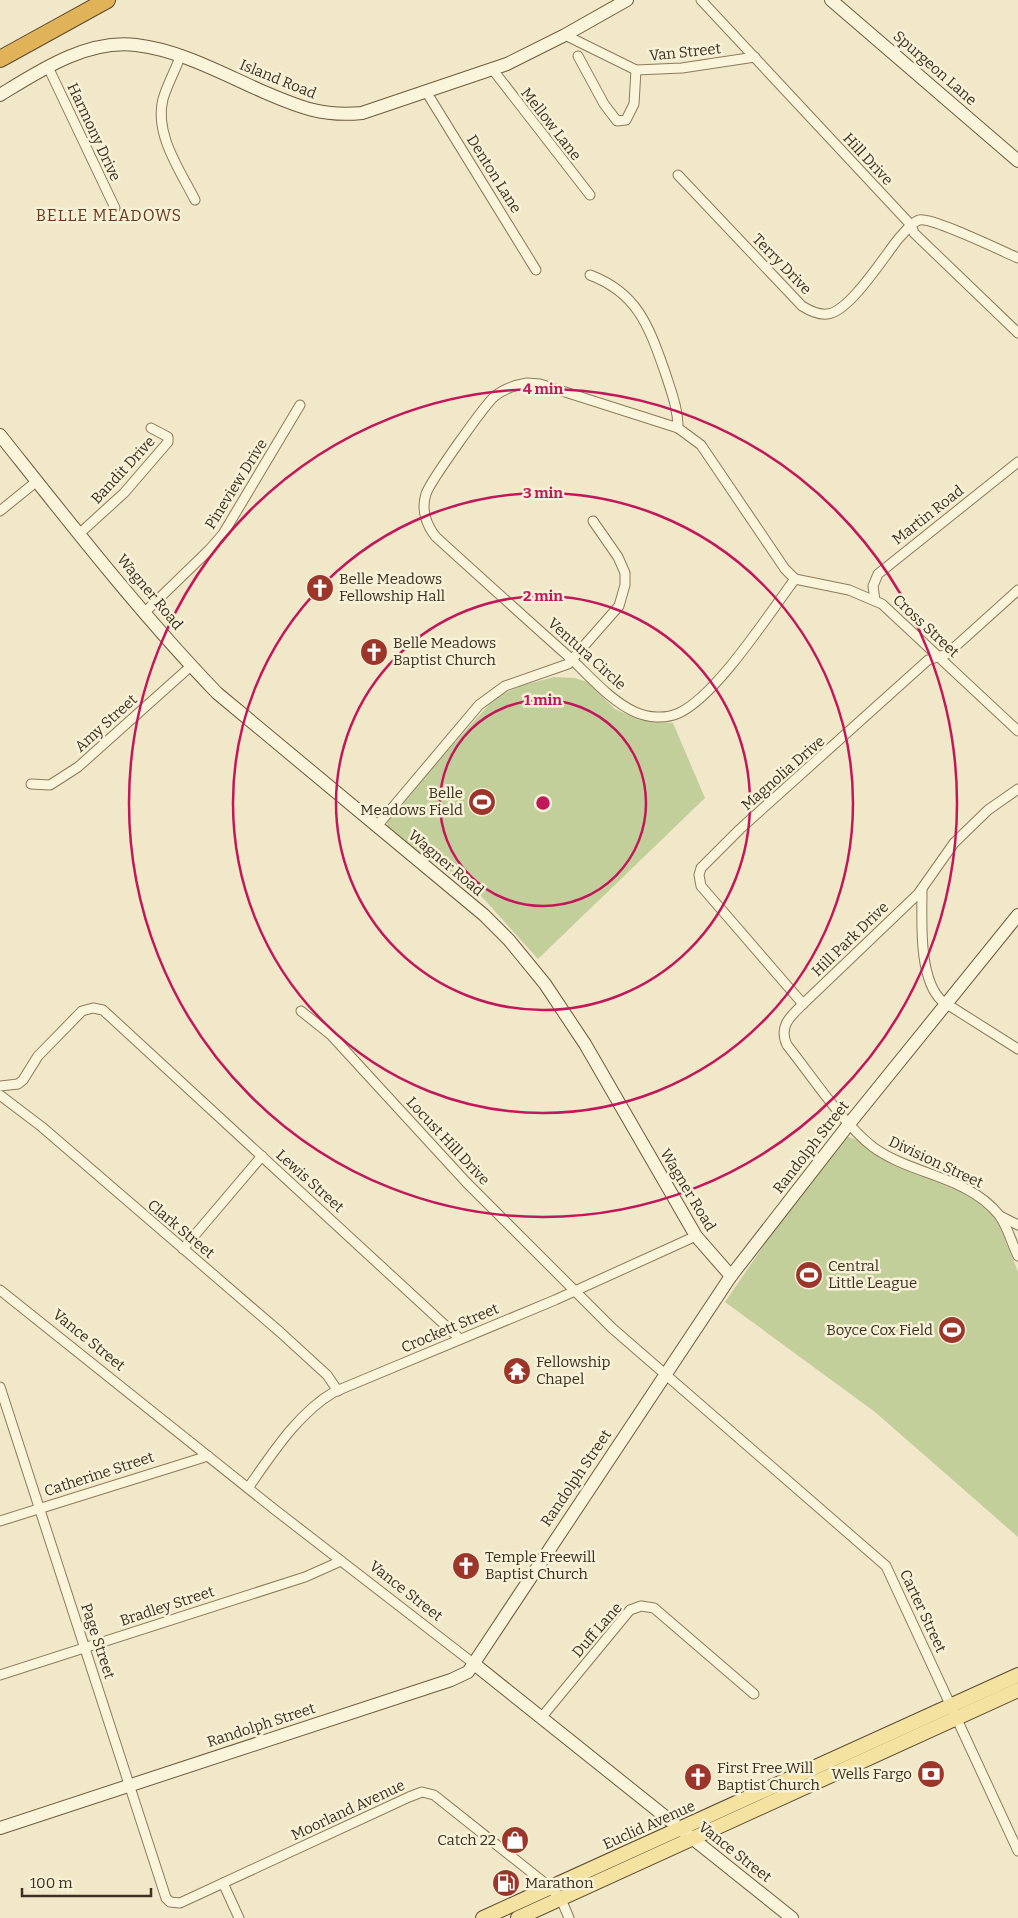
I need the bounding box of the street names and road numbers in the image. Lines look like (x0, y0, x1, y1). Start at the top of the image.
street label: Spurgeon Lane (890, 27, 980, 109)
street label: Van Street (648, 39, 722, 65)
street label: Island Road (237, 55, 319, 103)
street label: Harmony Drive (63, 80, 125, 184)
street label: Mellow Lane (517, 84, 585, 164)
street label: Hill Drive (839, 129, 897, 189)
street label: Denton Lane (463, 132, 525, 216)
street label: Terry Drive (749, 230, 815, 298)
street label: Bandit Drive (87, 432, 159, 508)
street label: Pineview Drive (201, 436, 271, 532)
street label: Martin Road (889, 481, 967, 548)
street label: Wagner Road (113, 551, 187, 634)
street label: Cross Street (889, 591, 963, 662)
street label: Ventura Circle (544, 614, 630, 694)
street label: Amy Street (71, 690, 141, 756)
street label: Magnolia Drive (738, 732, 828, 814)
street label: Wagner Road (405, 826, 488, 900)
street label: Hill Park Drive (808, 898, 892, 980)
street label: Locust Hill Drive (403, 1093, 493, 1189)
street label: Randolph Street (769, 1097, 853, 1197)
street label: Division Street (886, 1132, 987, 1192)
street label: Wagner Road (656, 1145, 720, 1235)
street label: Lewis Street (272, 1146, 348, 1216)
street label: Clark Street (144, 1196, 219, 1263)
street label: Crockett Street (399, 1299, 502, 1357)
street label: Vance Street (49, 1305, 129, 1375)
street label: Randolph Street (537, 1426, 615, 1530)
street label: Catherine Street (42, 1448, 157, 1500)
street label: Vance Street (366, 1557, 447, 1625)
street label: Carter Street (896, 1567, 950, 1656)
street label: Bradley Street (118, 1582, 217, 1630)
street label: Duff Lane (568, 1599, 626, 1661)
street label: Page Street (77, 1601, 119, 1682)
street label: Randolph Street (205, 1699, 318, 1751)
street label: Moorland Avenue (288, 1776, 408, 1844)
street label: Euclid Avenue (600, 1797, 698, 1853)
street label: Vance Street (695, 1818, 776, 1886)

